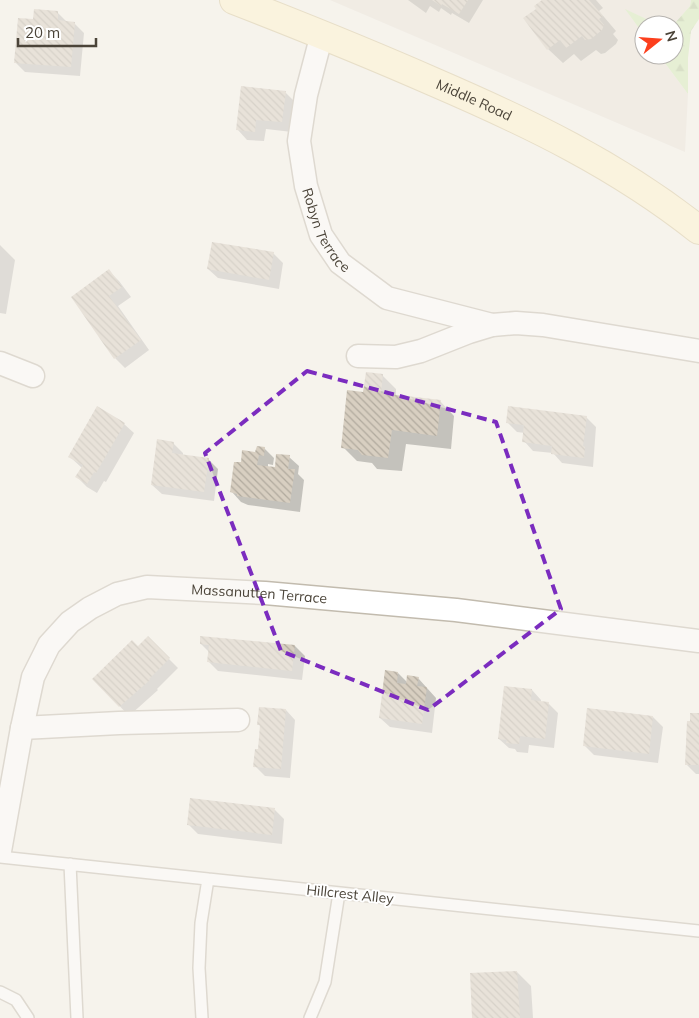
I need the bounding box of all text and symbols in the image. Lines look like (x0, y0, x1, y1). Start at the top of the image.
scale bar (18, 15, 95, 47)
north arrow (634, 15, 684, 65)
text: 20 m (25, 23, 60, 42)
text: N (661, 29, 682, 44)
street label: Middle Road (434, 75, 515, 125)
street label: Robyn Terrace (298, 186, 354, 276)
street label: Massanutten Terrace (191, 580, 328, 607)
street label: Hillcrest Alley (305, 880, 395, 908)

